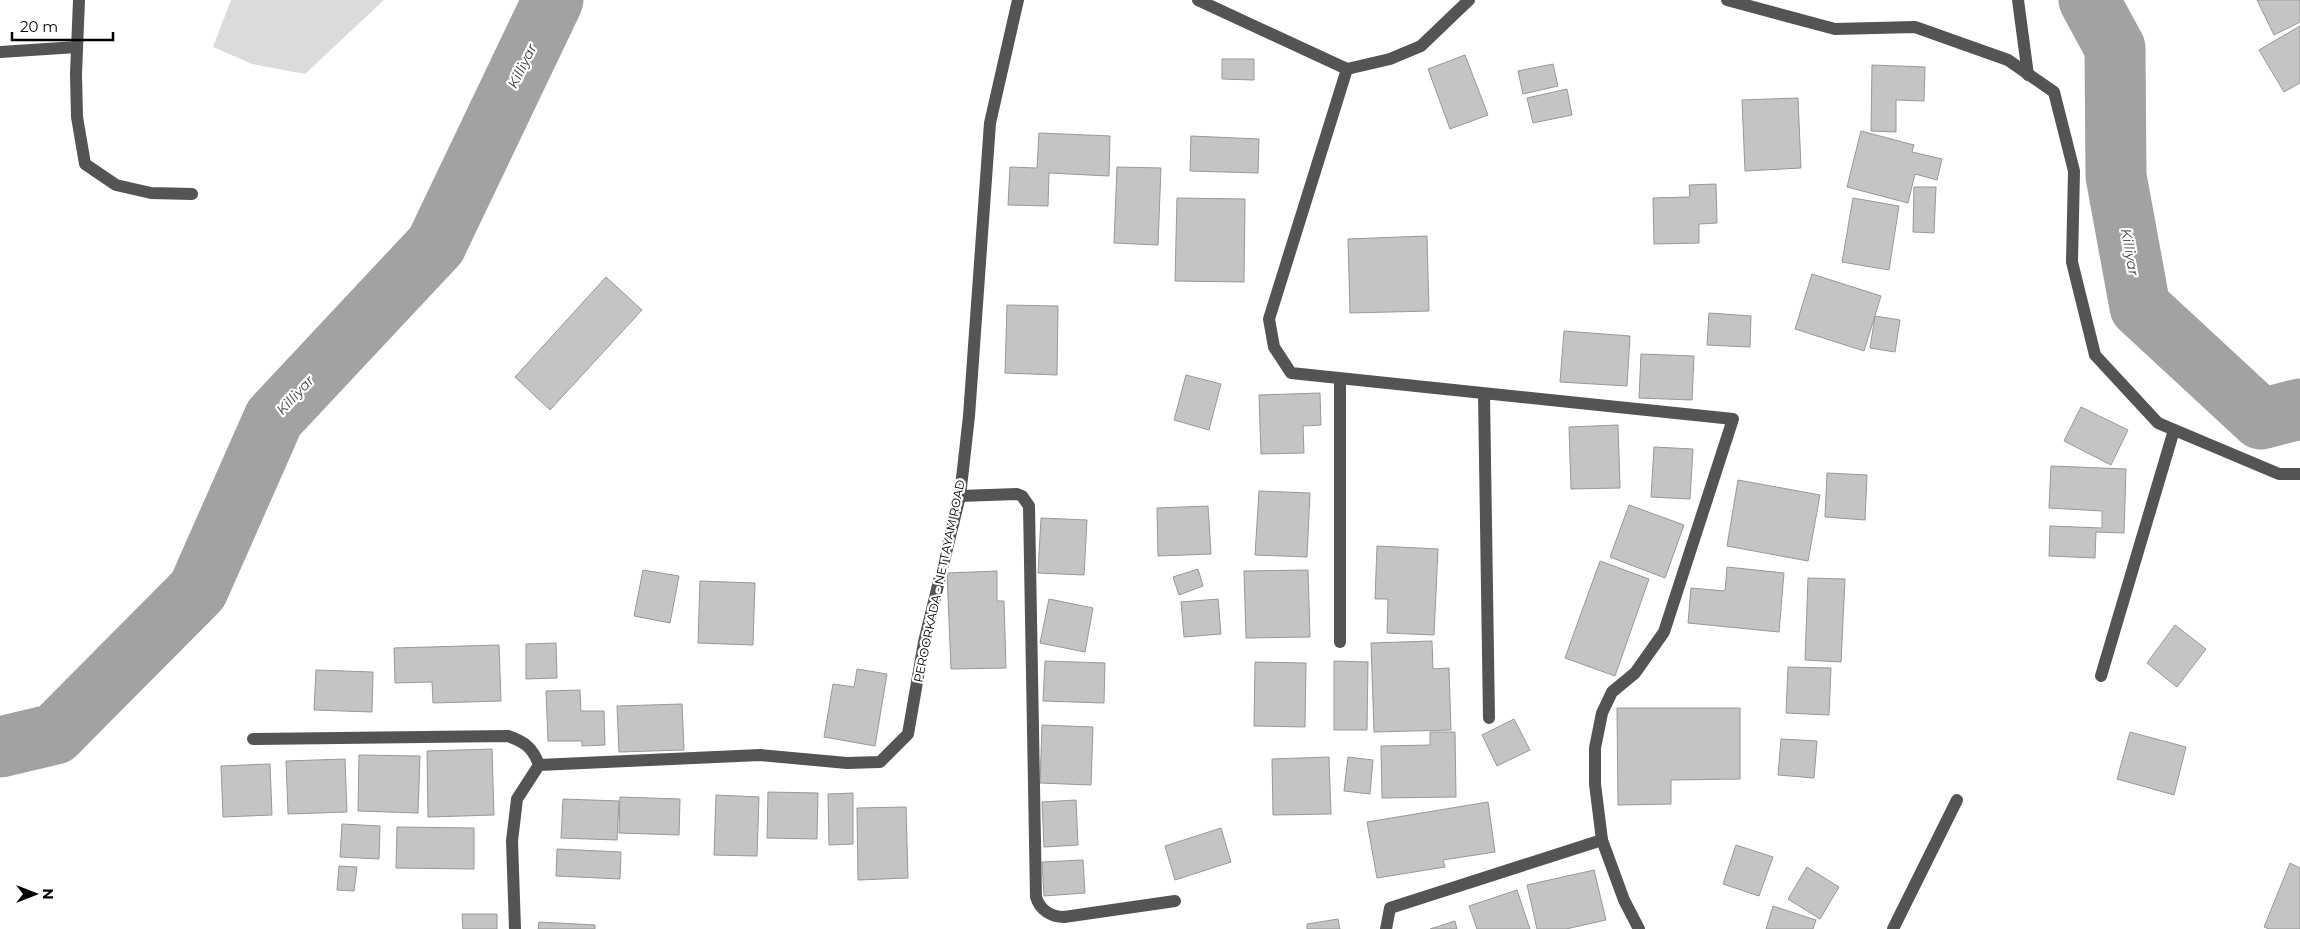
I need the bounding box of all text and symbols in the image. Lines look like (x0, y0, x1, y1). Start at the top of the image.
scale bar (12, 10, 114, 42)
text: 20 m (20, 17, 58, 36)
water label: Killiyar (504, 40, 541, 91)
water label: Killiyar (2117, 227, 2143, 277)
water label: Killiyar (272, 371, 318, 418)
street label: PEROORKADA - NETTAYAM ROAD (910, 478, 968, 684)
north arrow (10, 869, 60, 919)
text: N (39, 888, 57, 900)

